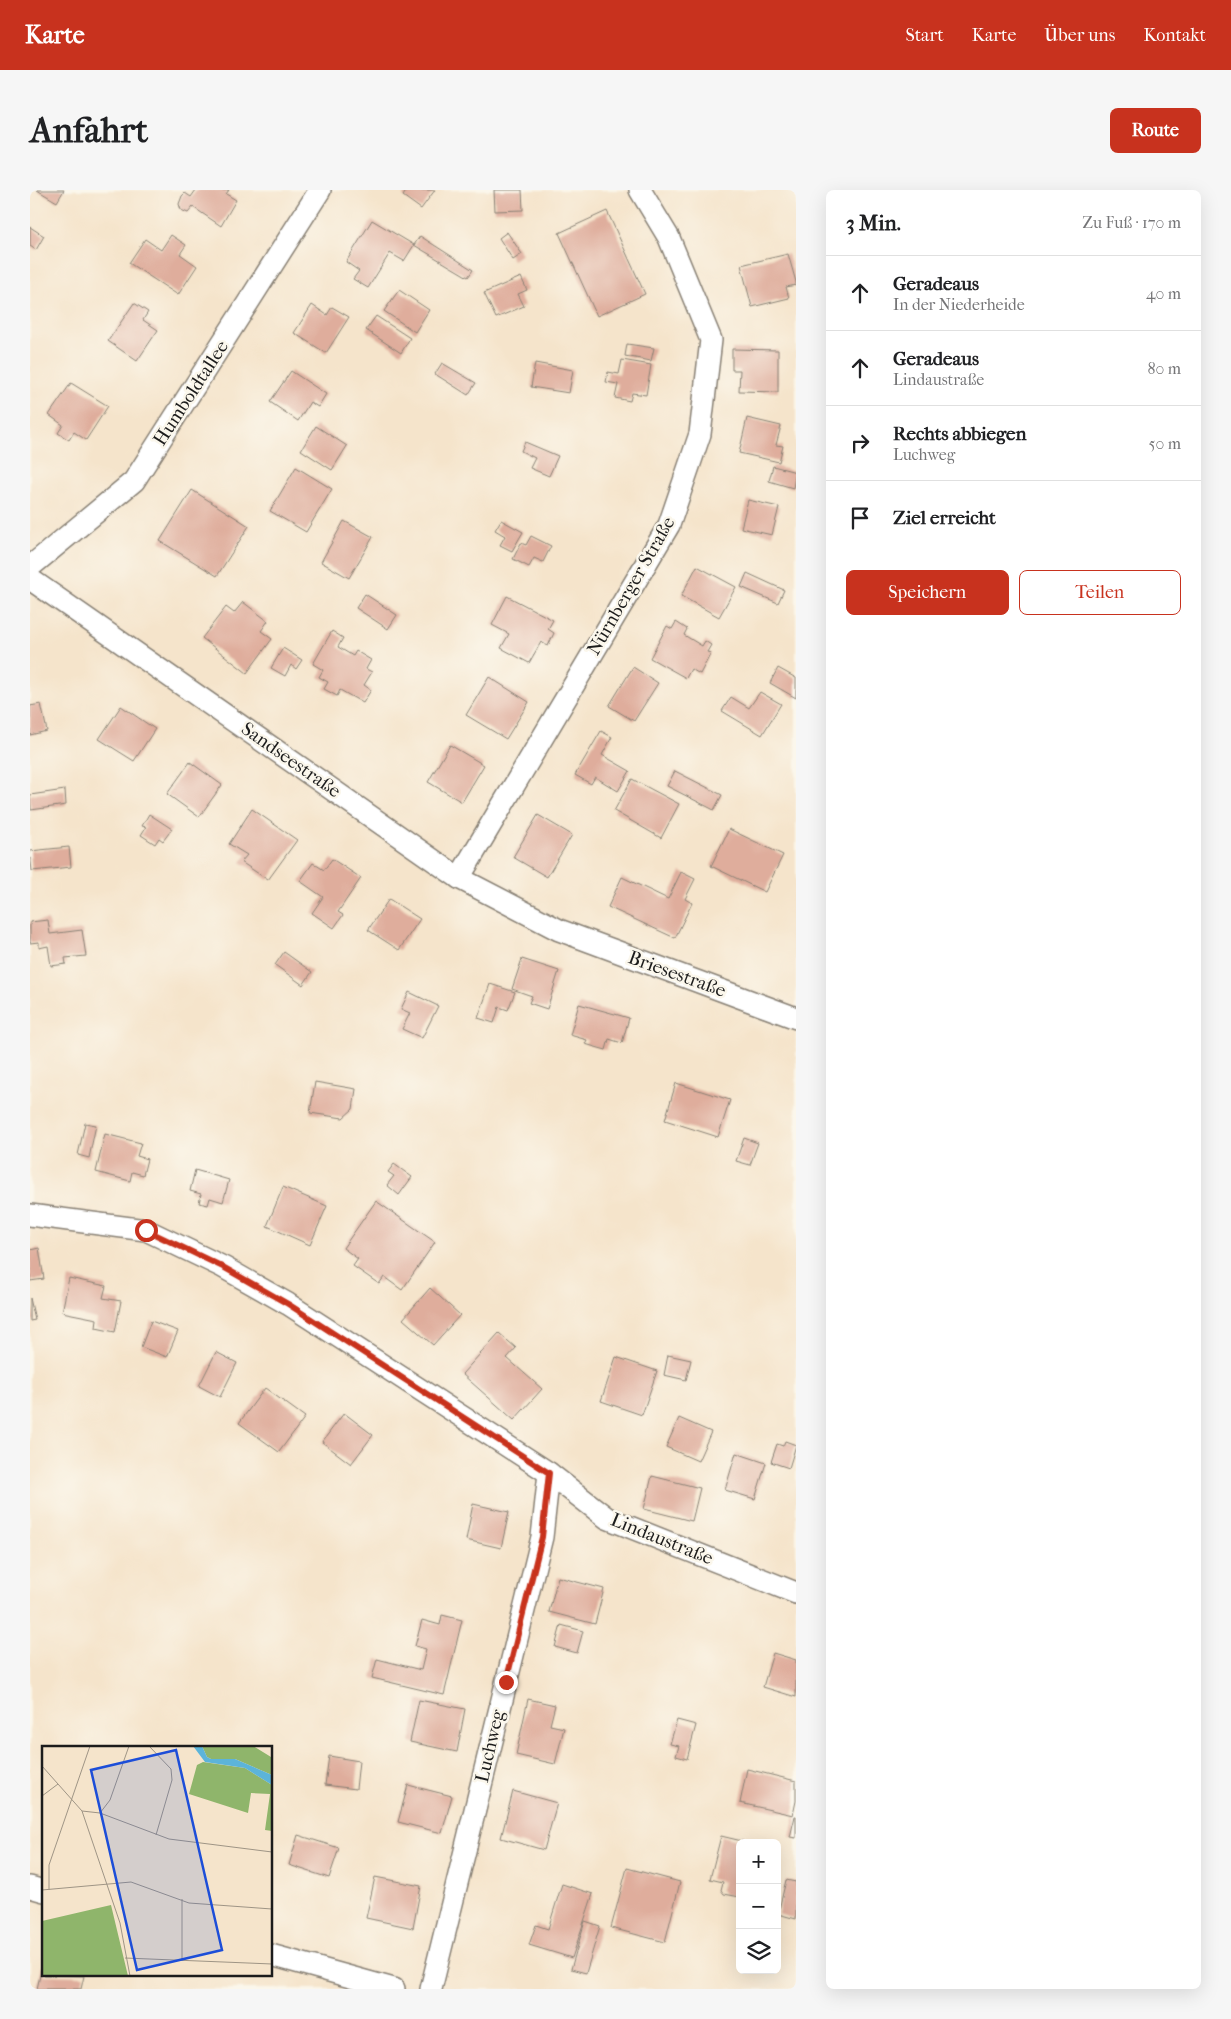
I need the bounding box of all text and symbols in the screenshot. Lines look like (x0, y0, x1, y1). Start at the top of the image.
text: Karte (25, 21, 85, 49)
text: Start (905, 25, 944, 46)
text: Karte (972, 25, 1016, 46)
text: Über uns (1044, 25, 1115, 46)
text: Kontakt (1143, 25, 1206, 46)
button: Route (1110, 108, 1201, 153)
text: Anfahrt (30, 110, 148, 151)
text: 3 Min. (846, 211, 901, 235)
text: Zu Fuß · 170 m (1082, 213, 1181, 232)
text: Geradeaus (893, 273, 979, 295)
icon: ahead (846, 279, 874, 307)
text: 40 m (1146, 284, 1181, 303)
text: In der Niederheide (893, 295, 1025, 314)
street label: Humboldtallee (149, 336, 233, 450)
text: Geradeaus (893, 348, 979, 370)
icon: ahead (846, 354, 874, 382)
text: 80 m (1147, 359, 1181, 378)
text: Lindaustraße (893, 370, 984, 389)
text: Rechts abbiegen (893, 423, 1027, 445)
icon: right (846, 429, 874, 457)
text: 50 m (1149, 434, 1181, 453)
text: Luchweg (893, 445, 955, 464)
icon: arrive (846, 504, 874, 532)
text: Ziel erreicht (893, 507, 996, 529)
street label: Nürnberger Straße (582, 513, 680, 659)
button: Speichern (846, 570, 1009, 615)
button: Teilen (1019, 570, 1181, 615)
street label: Sandseestraße (237, 718, 345, 802)
street label: Briesestraße (625, 946, 729, 1002)
route start (135, 1219, 158, 1242)
street label: Lindaustraße (608, 1509, 716, 1569)
route end (495, 1671, 518, 1694)
street label: Luchweg (471, 1707, 509, 1785)
inset map (42, 1746, 272, 1976)
map controls (736, 1839, 781, 1974)
button: + (736, 1839, 781, 1884)
button: − (736, 1884, 781, 1929)
button: layers (736, 1929, 781, 1974)

